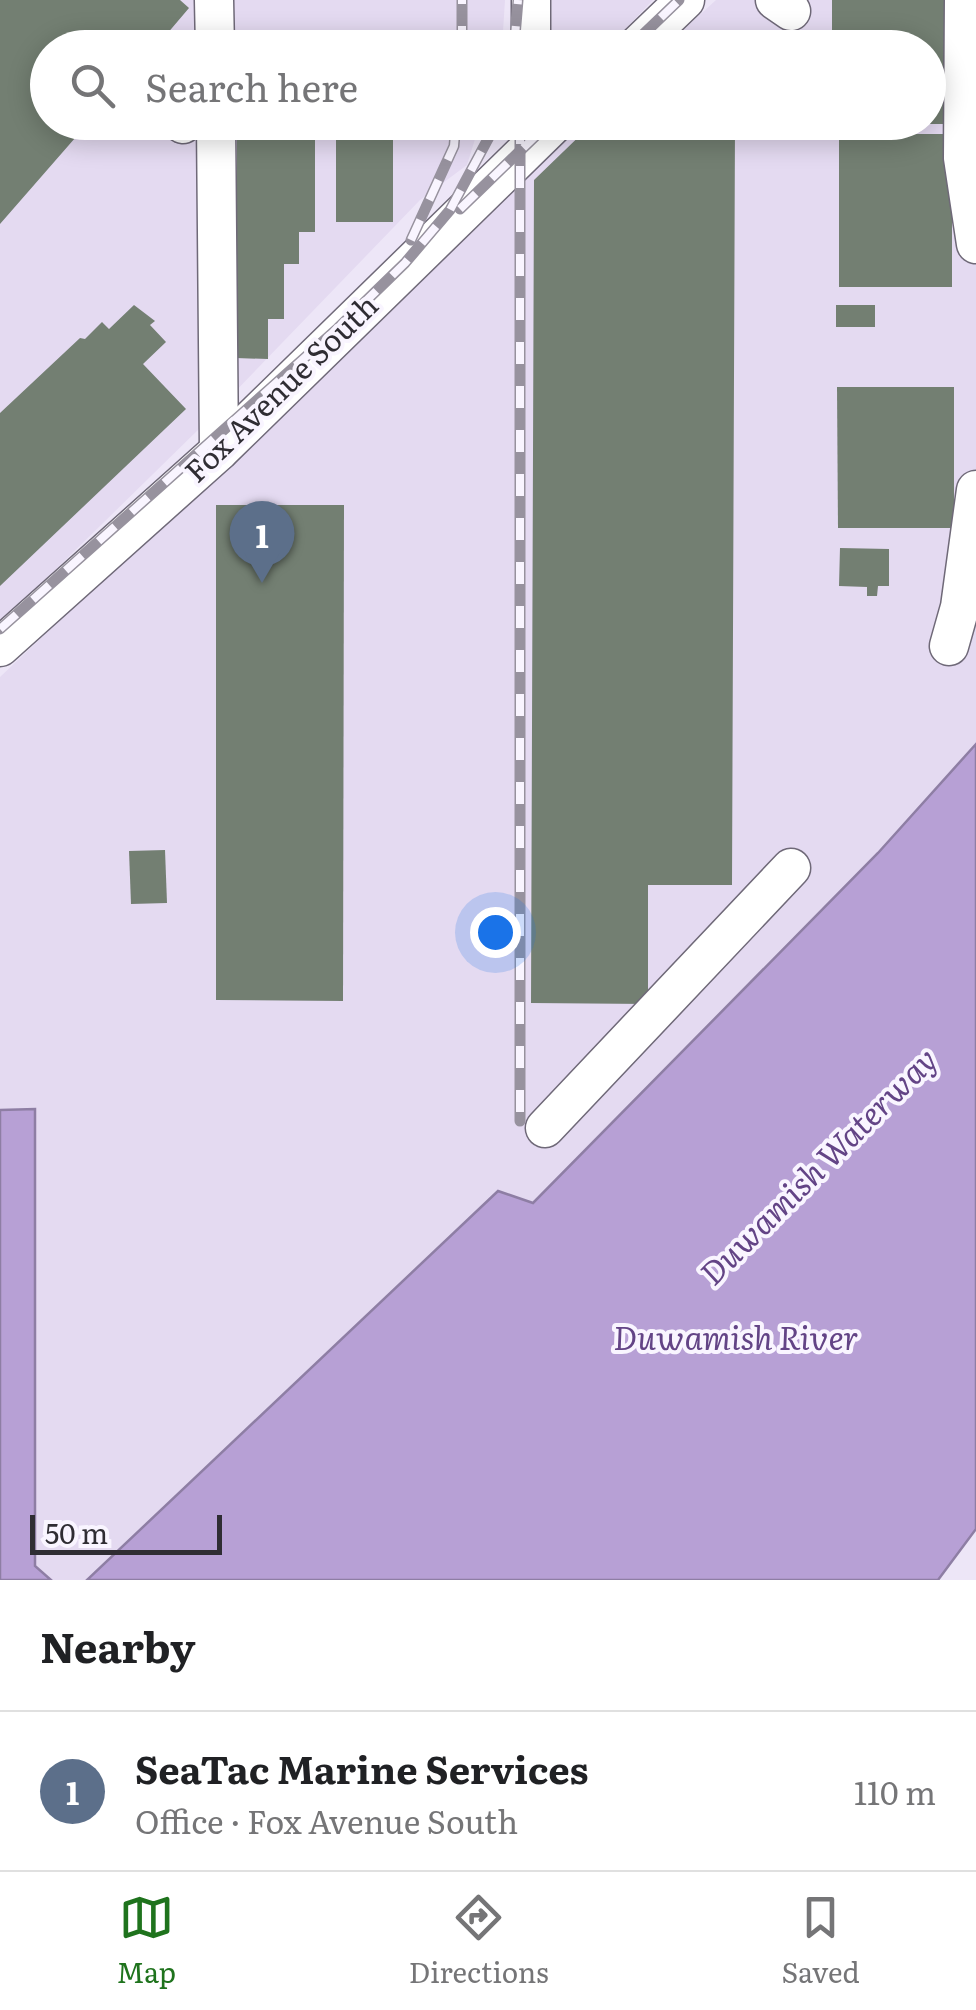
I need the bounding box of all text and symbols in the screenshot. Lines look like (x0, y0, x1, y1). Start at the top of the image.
search box (30, 30, 946, 140)
text: Search here (145, 57, 358, 114)
icon: search (65, 58, 120, 113)
street label: Fox Avenue South (173, 283, 387, 491)
pin: 1 (230, 500, 294, 583)
your location (470, 907, 521, 958)
water label: Duwamish Waterway (687, 1035, 947, 1295)
water label: Duwamish River (613, 1312, 859, 1360)
scale bar (30, 1510, 222, 1554)
text: 50 m (45, 1511, 108, 1553)
text: Nearby (40, 1614, 196, 1676)
text: SeaTac Marine Services (135, 1739, 589, 1796)
text: 1 (66, 1767, 79, 1815)
text: 110 m (854, 1767, 936, 1815)
text: Office · Fox Avenue South (135, 1796, 518, 1844)
tab: Map (116, 1890, 176, 1992)
tab: Directions (409, 1890, 549, 1992)
tab: Saved (782, 1890, 860, 1992)

